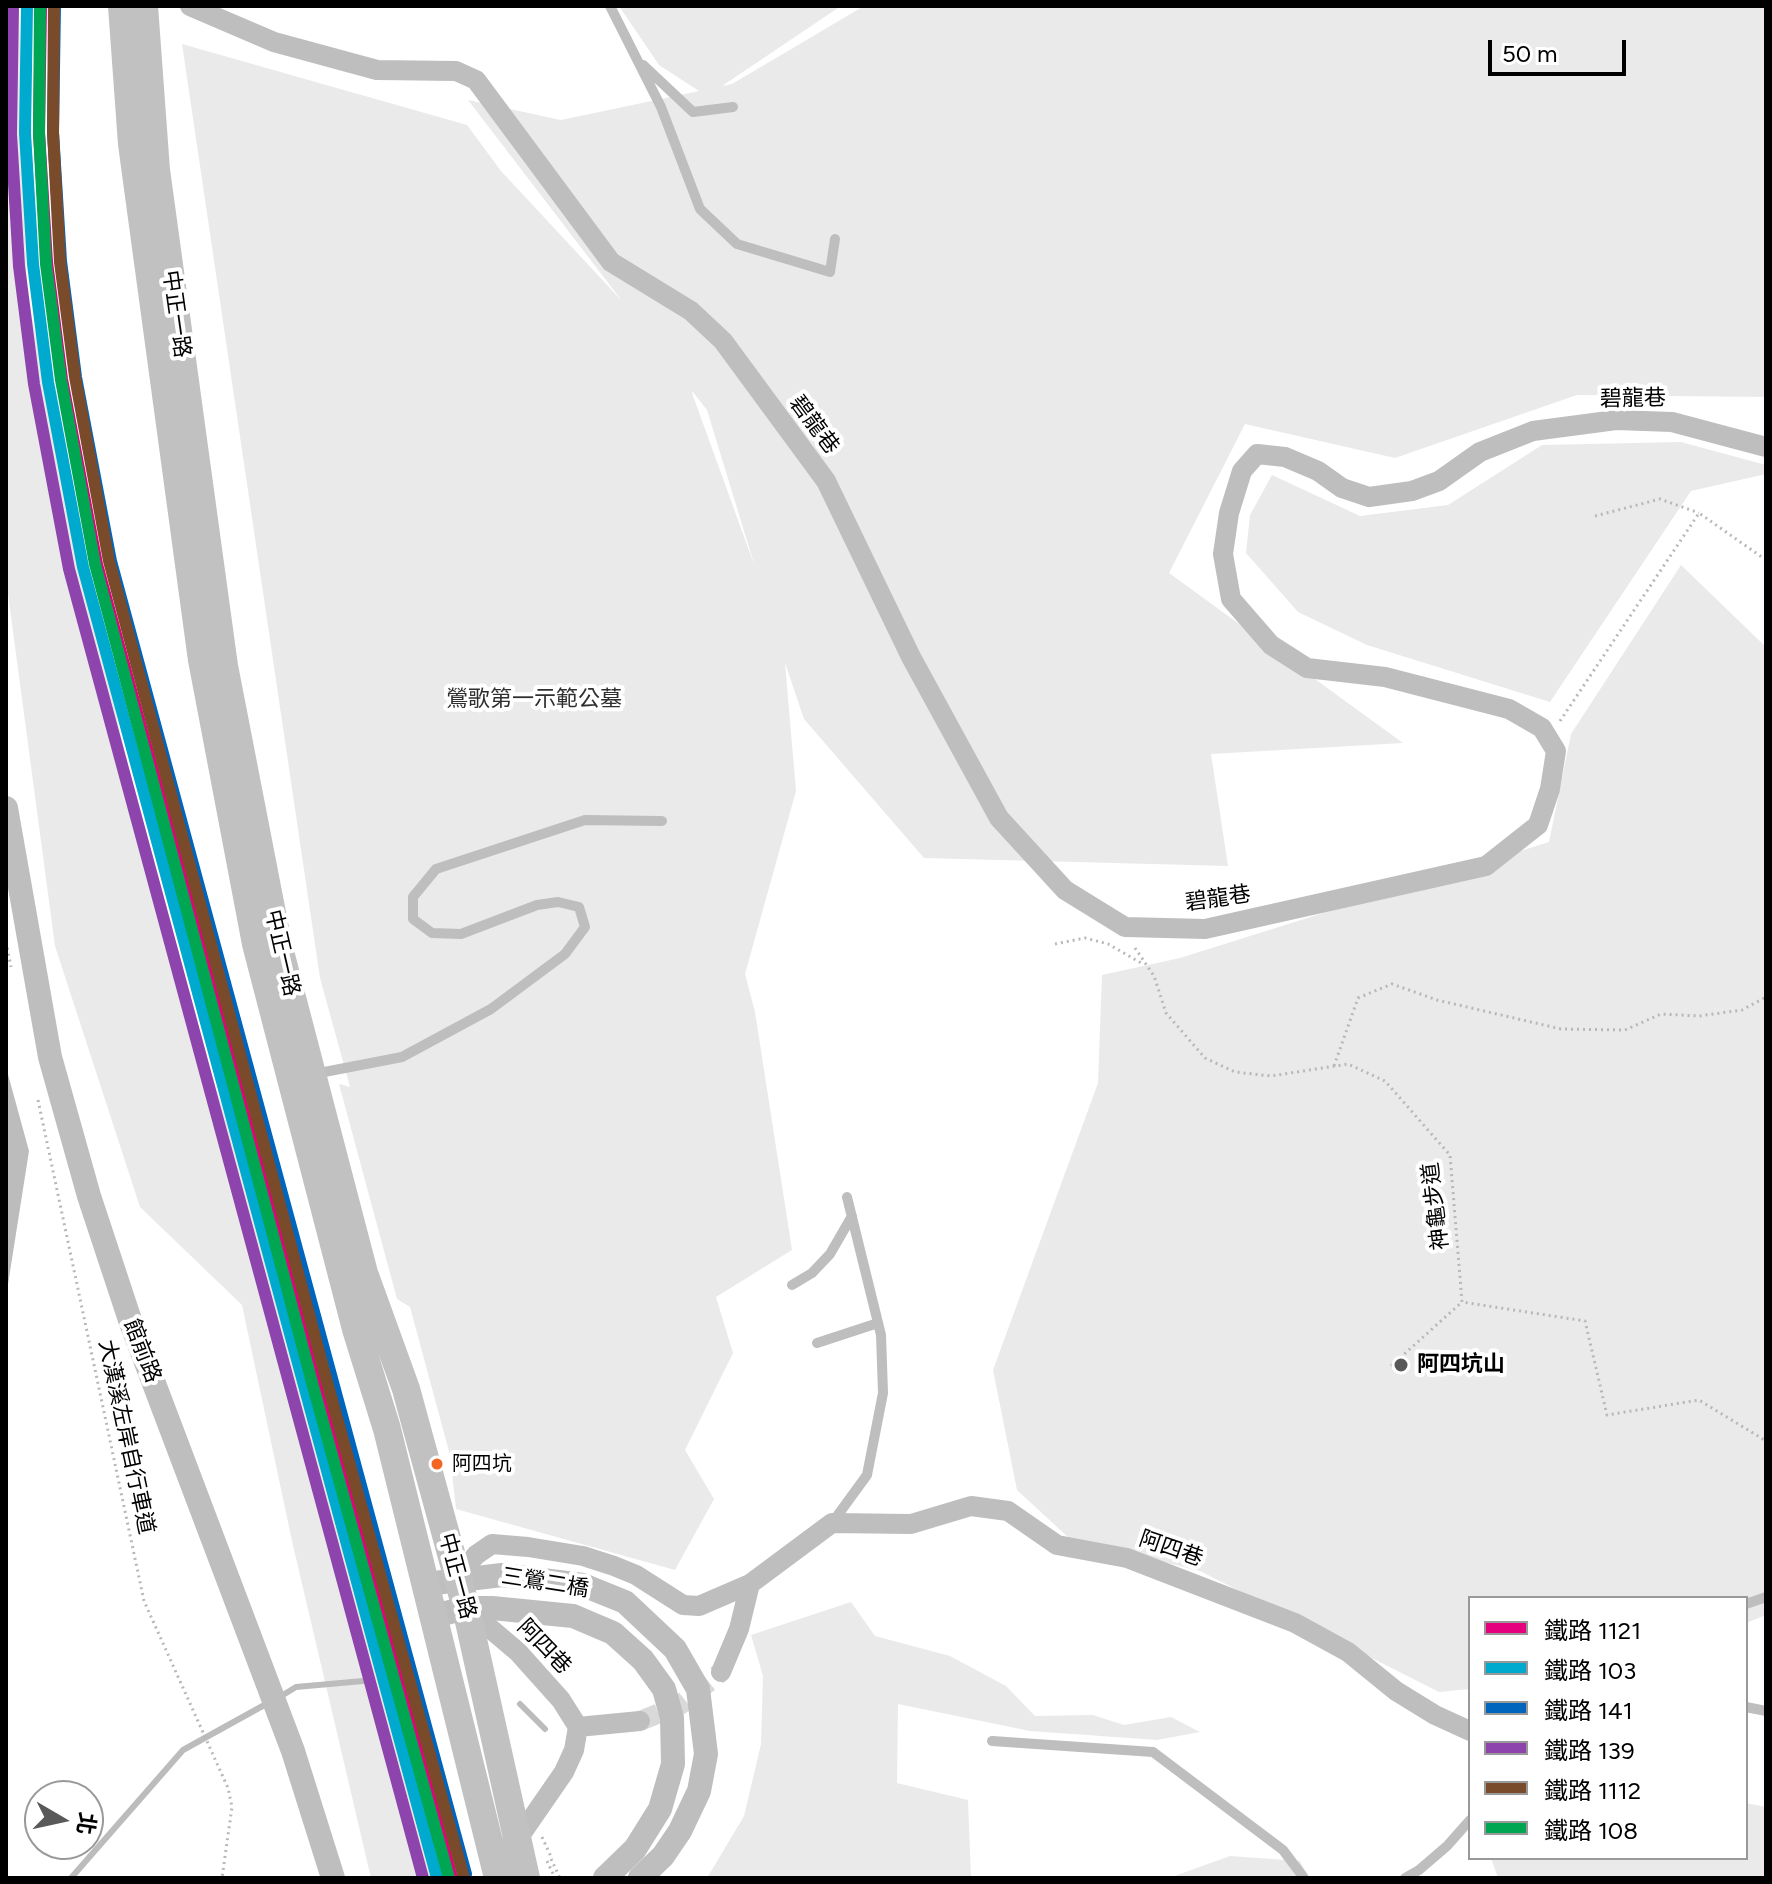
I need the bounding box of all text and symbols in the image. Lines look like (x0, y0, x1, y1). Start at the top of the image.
scale bar (1492, 24, 1630, 74)
text: 50 m (1502, 39, 1558, 68)
street label: 中正一路 (157, 269, 195, 359)
street label: 碧龍巷 (1600, 385, 1666, 413)
street label: 碧龍巷 (784, 391, 844, 459)
park label: 鶯歌第一示範公墓 (446, 687, 622, 713)
street label: 碧龍巷 (1183, 881, 1253, 917)
street label: 中正一路 (259, 907, 305, 999)
street label: 神龜步道 (1418, 1161, 1454, 1251)
street label: 館前路 (118, 1315, 166, 1387)
street label: 大漢溪左岸自行車道 (93, 1337, 159, 1537)
place label: 阿四坑山 (1417, 1352, 1505, 1378)
marker: 阿四坑山 (1392, 1356, 1410, 1374)
place label: 阿四坑 (452, 1452, 512, 1476)
marker: 阿四坑 (429, 1456, 445, 1472)
street label: 阿四巷 (1136, 1526, 1206, 1572)
street label: 中正一路 (433, 1530, 481, 1622)
street label: 三鶯二橋 (499, 1563, 591, 1603)
legend (1468, 1596, 1748, 1860)
street label: 阿四巷 (512, 1614, 576, 1680)
text: 鐵路 1121 (1544, 1616, 1641, 1645)
text: 鐵路 103 (1544, 1656, 1636, 1685)
text: 鐵路 141 (1544, 1696, 1633, 1725)
text: 鐵路 139 (1544, 1736, 1634, 1765)
text: 鐵路 1112 (1544, 1776, 1641, 1805)
north arrow (24, 1780, 104, 1860)
text: 北 (71, 1811, 101, 1836)
text: 鐵路 108 (1544, 1816, 1638, 1845)

